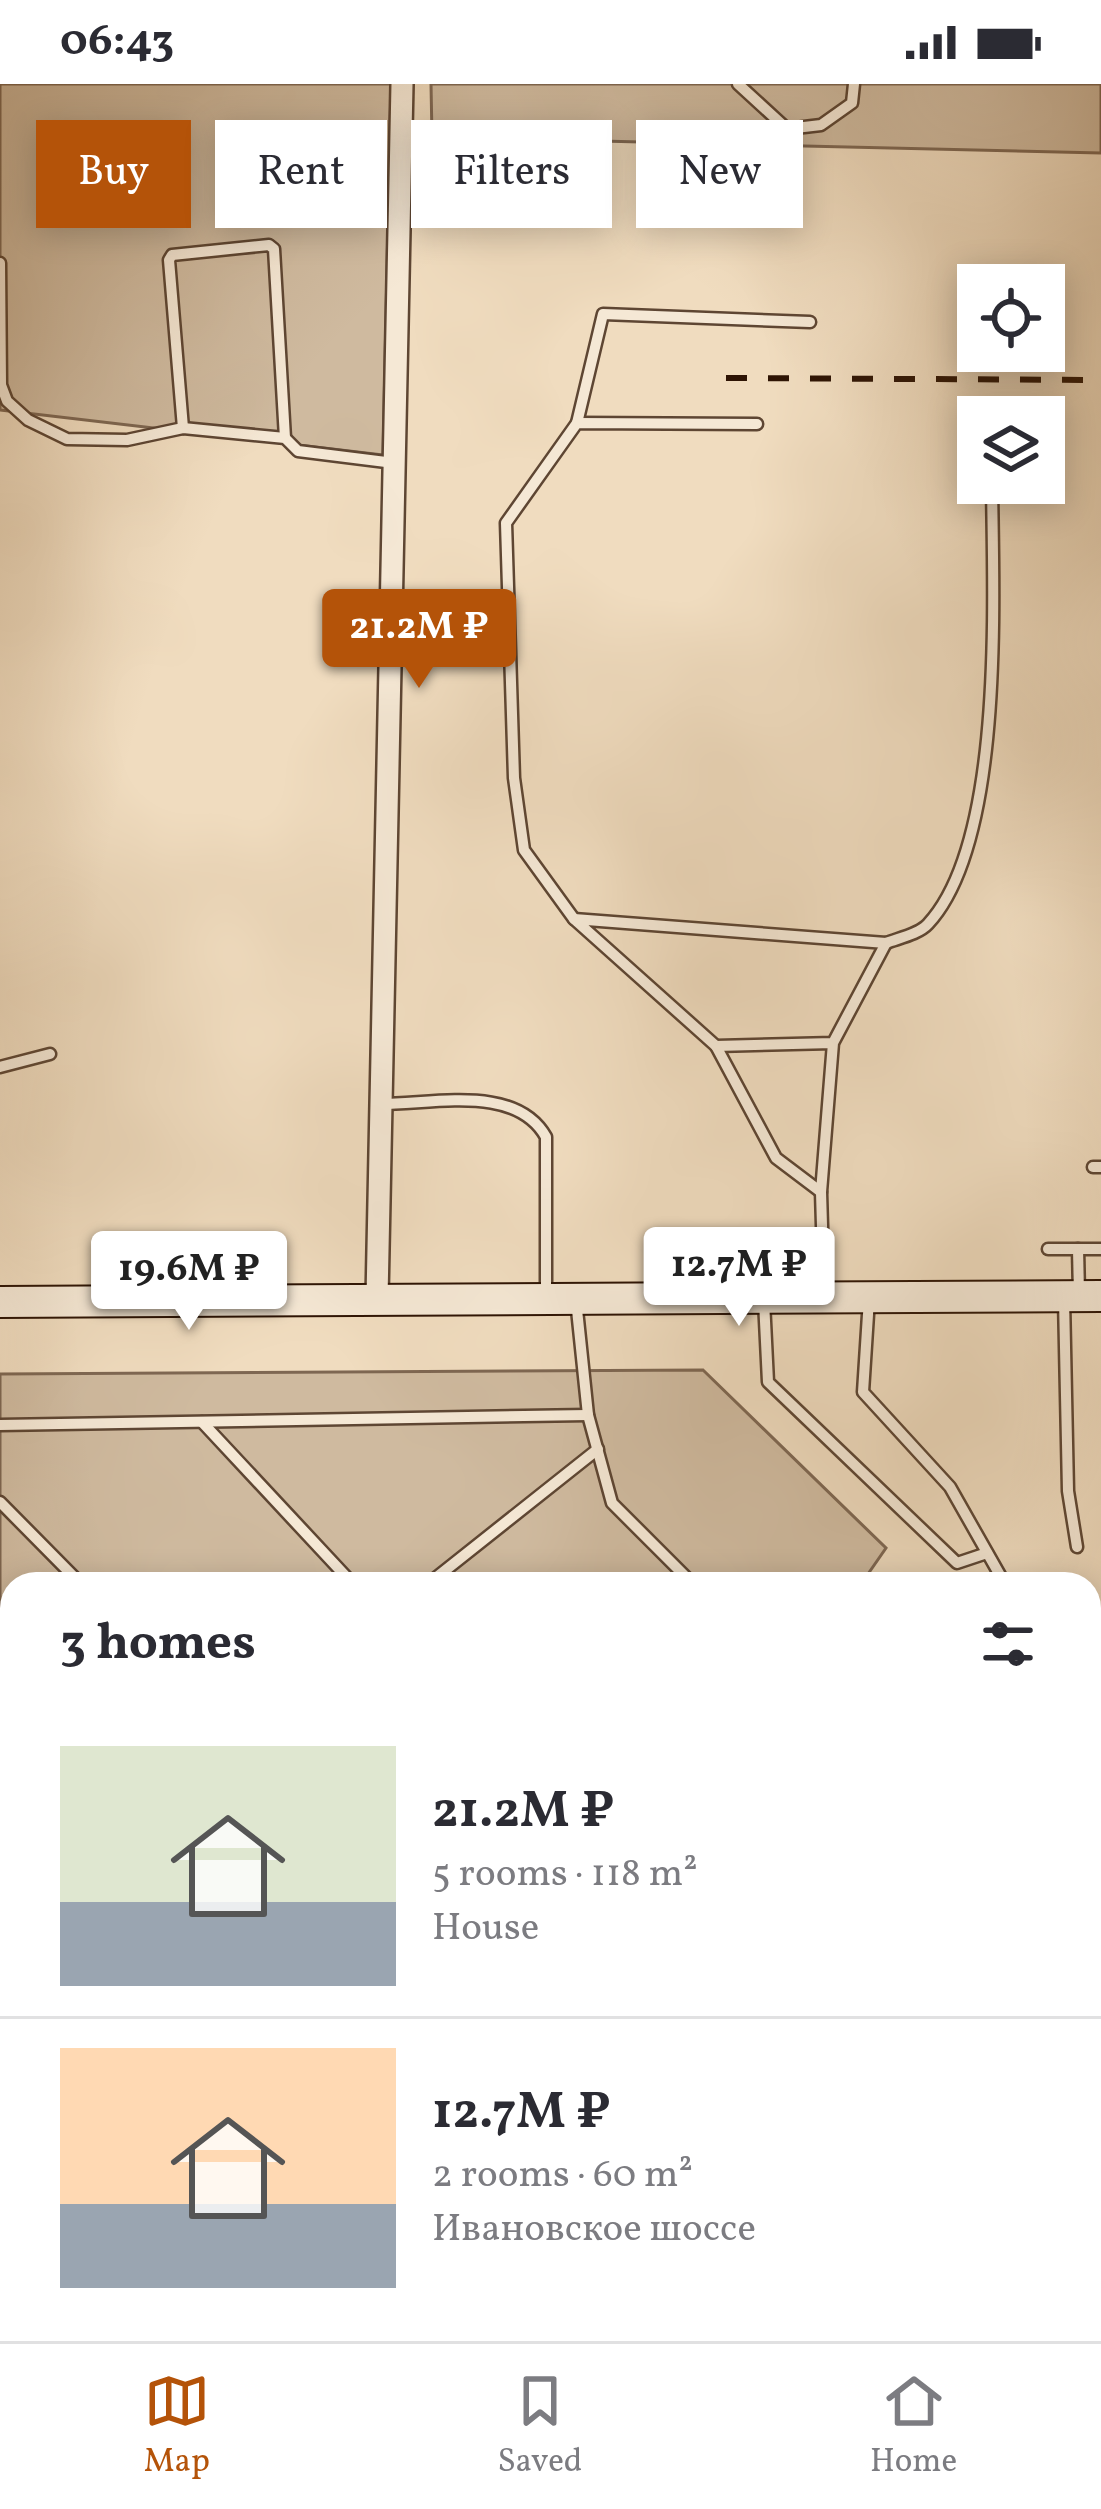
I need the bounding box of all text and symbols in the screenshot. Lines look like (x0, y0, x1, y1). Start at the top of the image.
text: 06:43 (60, 11, 174, 74)
chip: Buy (36, 120, 191, 228)
chip: Rent (215, 120, 387, 228)
chip: Filters (411, 120, 612, 228)
chip: New (636, 120, 803, 228)
map controls (957, 264, 1065, 504)
button: locate (957, 264, 1065, 372)
button: layers (957, 396, 1065, 504)
pin: 21.2M ₽ (308, 589, 530, 691)
text: 21.2M ₽ (349, 601, 489, 655)
pin: 12.7M ₽ (628, 1227, 850, 1329)
pin: 19.6M ₽ (78, 1231, 300, 1333)
text: 12.7M ₽ (671, 1239, 807, 1293)
text: 19.6M ₽ (118, 1243, 260, 1297)
text: 3 homes (60, 1609, 256, 1680)
icon: filters (975, 1611, 1041, 1677)
text: 21.2M ₽ (432, 1777, 614, 1848)
icon: home (156, 1794, 300, 1938)
text: 5 rooms · 118 m² (432, 1848, 698, 1902)
text: House (432, 1902, 539, 1956)
text: 12.7M ₽ (432, 2078, 611, 2149)
icon: home (156, 2096, 300, 2240)
text: 2 rooms · 60 m² (432, 2149, 693, 2203)
text: Ивановское шоссе (432, 2203, 756, 2257)
tab: Map (144, 2368, 210, 2486)
tab: Saved (497, 2368, 582, 2486)
tab: Home (870, 2368, 957, 2486)

